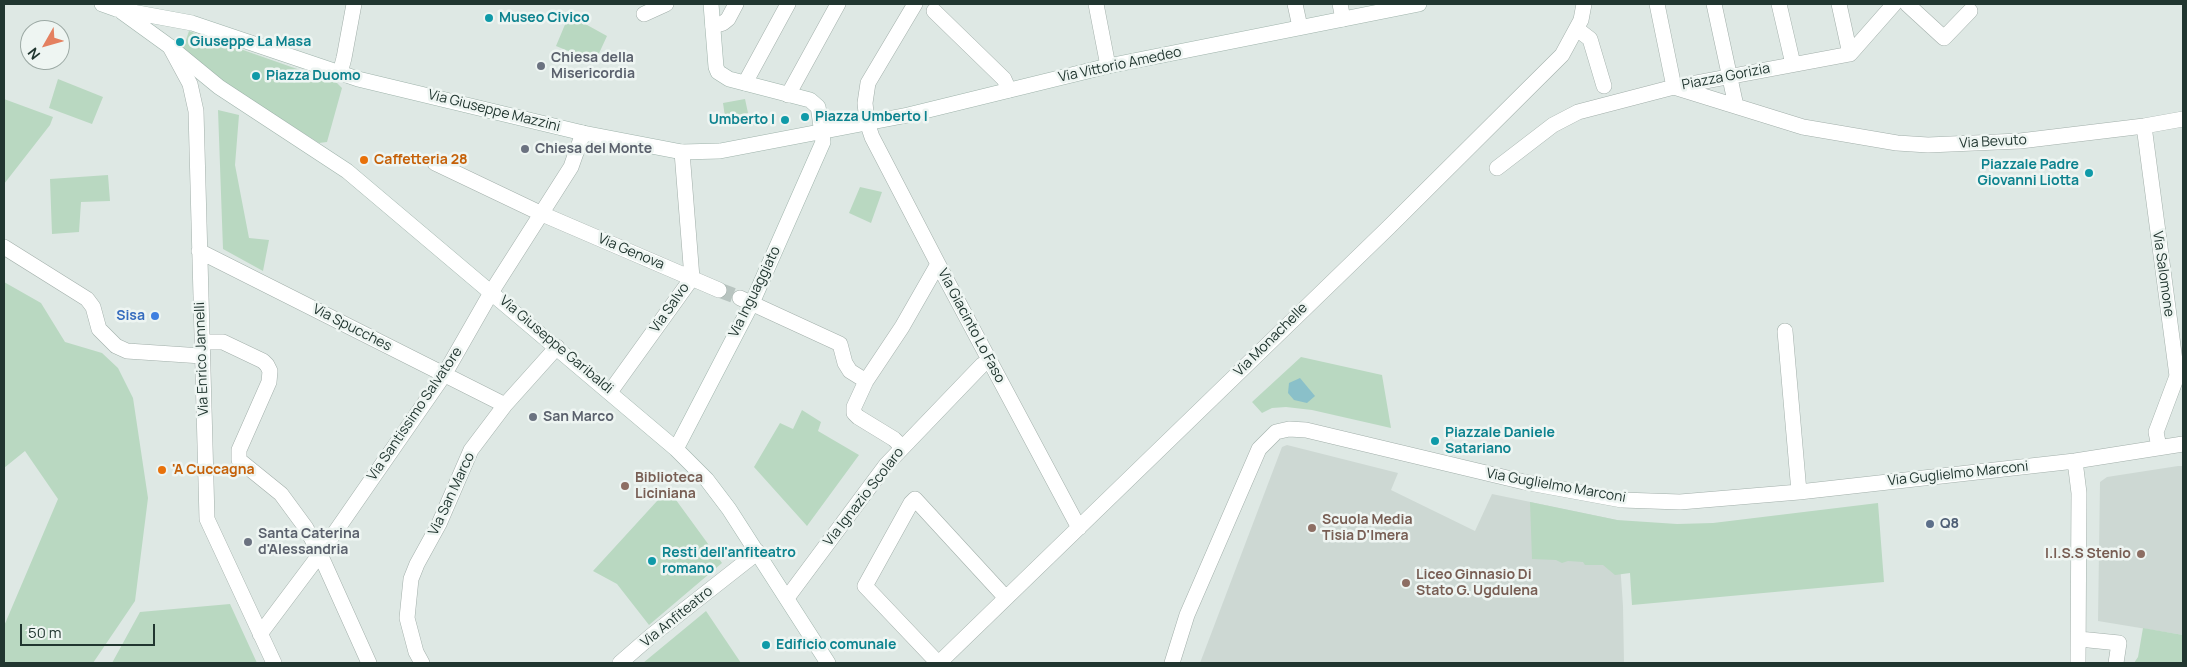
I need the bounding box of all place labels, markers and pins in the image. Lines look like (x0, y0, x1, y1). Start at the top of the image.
place label: Museo Civico (499, 10, 590, 26)
marker: Museo Civico (483, 12, 495, 24)
place label: Giuseppe La Masa (190, 34, 311, 50)
marker: Giuseppe La Masa (174, 36, 186, 48)
place label: Chiesa della Misericordia (551, 50, 635, 82)
marker: Chiesa della Misericordia (535, 60, 547, 72)
place label: Piazza Duomo (266, 68, 361, 84)
marker: Piazza Duomo (250, 70, 262, 82)
place label: Piazza Umberto I (815, 109, 928, 125)
marker: Piazza Umberto I (799, 111, 811, 123)
place label: Umberto I (709, 112, 775, 128)
marker: Umberto I (779, 114, 791, 126)
place label: Chiesa del Monte (535, 141, 652, 157)
marker: Chiesa del Monte (519, 143, 531, 155)
place label: Caffetteria 28 (374, 152, 468, 168)
marker: Caffetteria 28 (358, 154, 370, 166)
place label: Piazzale Padre Giovanni Liotta (1977, 157, 2079, 190)
marker: Piazzale Padre Giovanni Liotta (2083, 167, 2095, 179)
place label: Sisa (116, 308, 145, 324)
marker: Sisa (149, 310, 161, 322)
place label: San Marco (543, 409, 614, 425)
marker: San Marco (527, 411, 539, 423)
place label: Piazzale Daniele Satariano (1445, 425, 1555, 458)
marker: Piazzale Daniele Satariano (1429, 435, 1441, 447)
place label: 'A Cuccagna (172, 462, 255, 478)
marker: 'A Cuccagna (156, 464, 168, 476)
place label: Biblioteca Liciniana (635, 470, 703, 502)
marker: Biblioteca Liciniana (619, 480, 631, 492)
place label: Scuola Media Tisia D'Imera (1322, 512, 1412, 544)
place label: Q8 (1940, 516, 1959, 532)
marker: Q8 (1924, 518, 1936, 530)
marker: Scuola Media Tisia D'Imera (1306, 522, 1318, 534)
place label: Santa Caterina d'Alessandria (258, 526, 360, 558)
marker: Santa Caterina d'Alessandria (242, 536, 254, 548)
place label: Resti dell'anfiteatro romano (662, 545, 796, 578)
place label: I.I.S.S Stenio (2045, 546, 2131, 562)
marker: I.I.S.S Stenio (2135, 548, 2147, 560)
marker: Resti dell'anfiteatro romano (646, 555, 658, 567)
place label: Liceo Ginnasio Di Stato G. Ugdulena (1416, 567, 1538, 600)
marker: Liceo Ginnasio Di Stato G. Ugdulena (1400, 577, 1412, 589)
place label: Edificio comunale (776, 637, 896, 653)
marker: Edificio comunale (760, 639, 772, 651)

